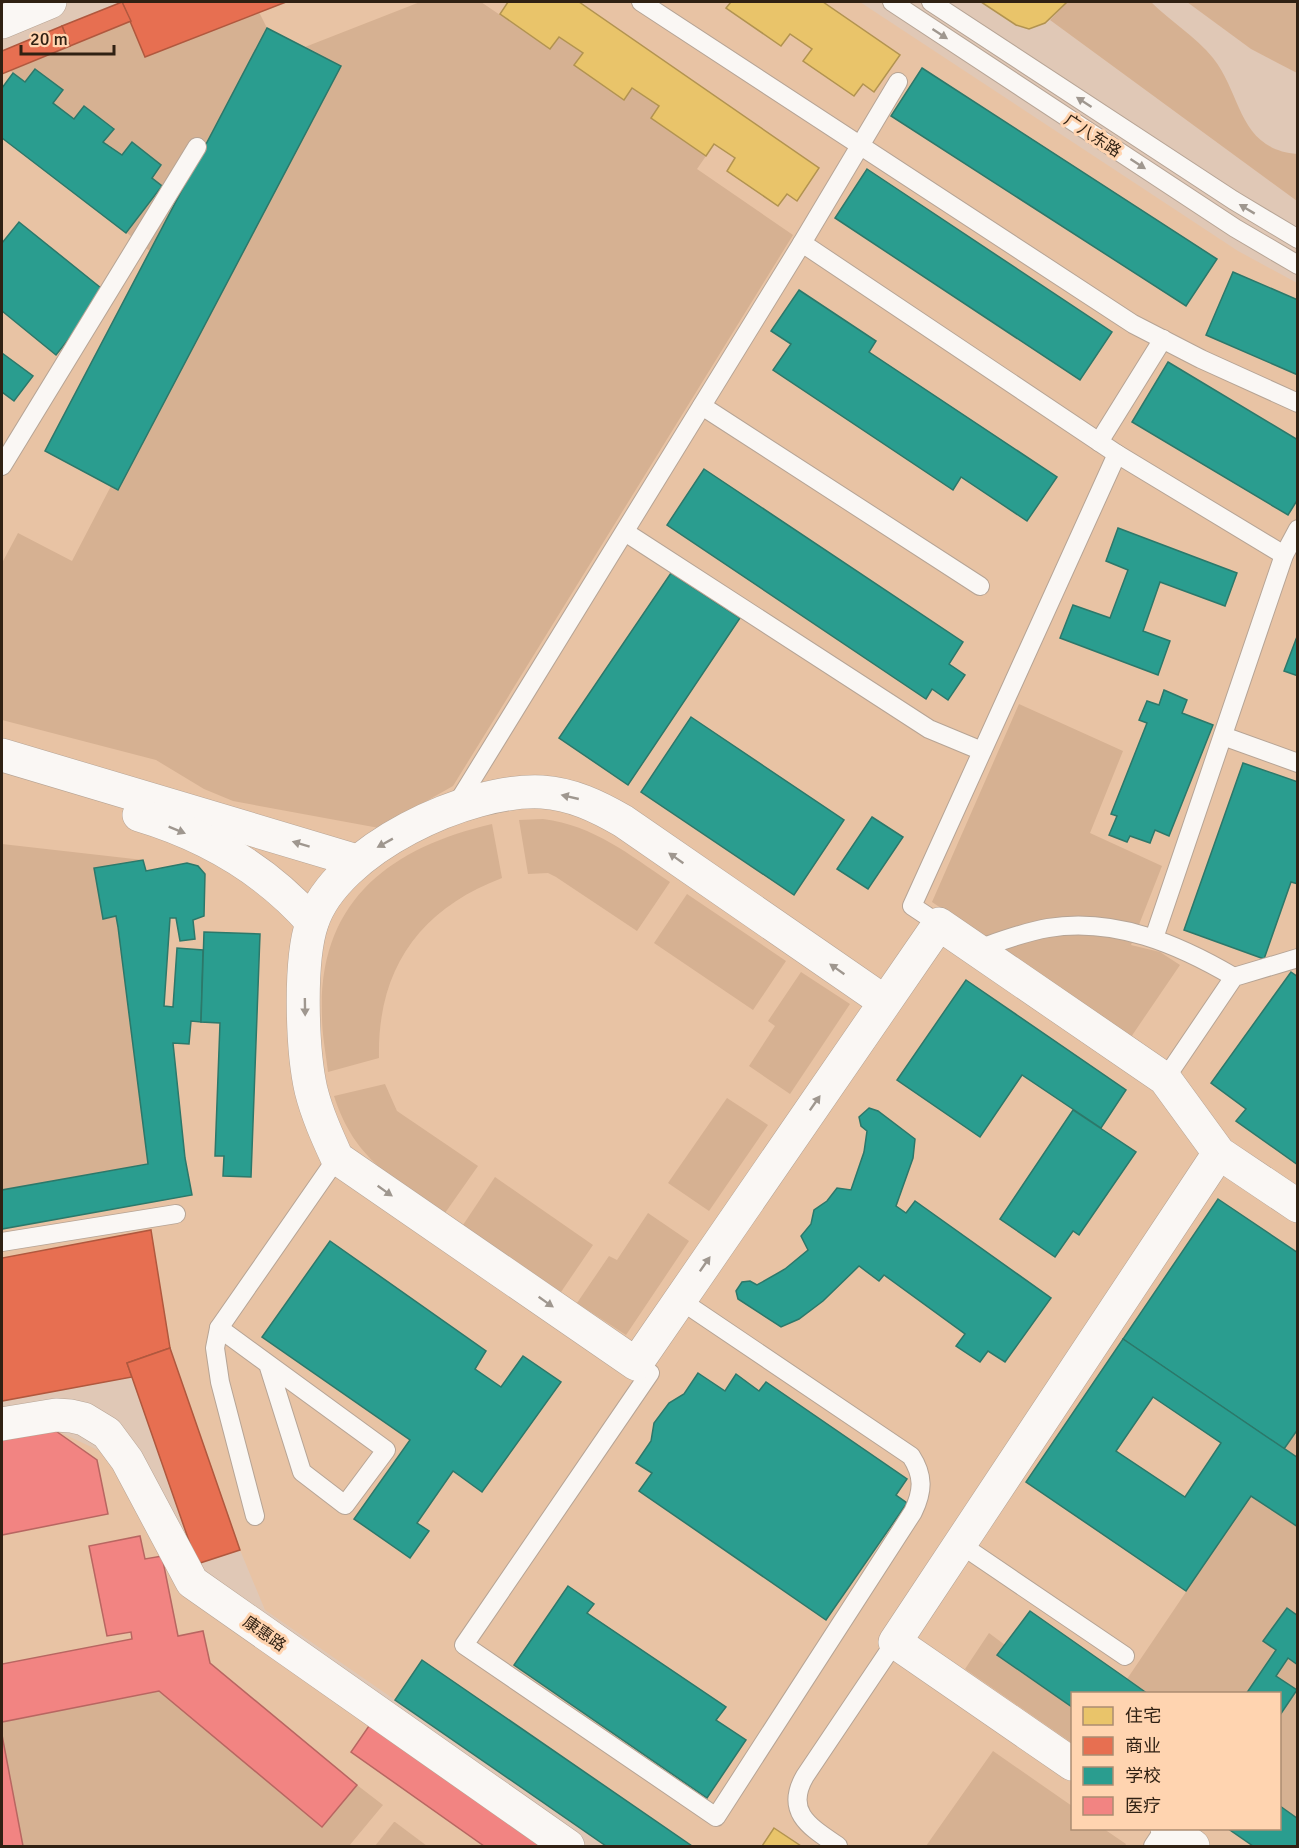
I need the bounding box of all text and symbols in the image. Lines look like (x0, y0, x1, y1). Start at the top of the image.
scale bar (21, 18, 114, 56)
text: 20 m (30, 28, 68, 50)
one-way arrow (932, 28, 948, 40)
one-way arrow (1076, 96, 1093, 107)
street label: 广八东路 (1060, 110, 1125, 162)
one-way arrow (1130, 159, 1146, 170)
one-way arrow (1239, 203, 1255, 214)
one-way arrow (560, 792, 579, 801)
one-way arrow (169, 825, 187, 835)
one-way arrow (376, 838, 393, 848)
one-way arrow (292, 839, 310, 849)
one-way arrow (669, 852, 685, 864)
one-way arrow (829, 963, 845, 975)
one-way arrow (300, 997, 310, 1016)
one-way arrow (809, 1095, 820, 1111)
one-way arrow (377, 1185, 393, 1197)
one-way arrow (699, 1256, 711, 1272)
one-way arrow (538, 1296, 554, 1307)
street label: 康惠路 (239, 1612, 290, 1656)
legend (1071, 1692, 1281, 1830)
text: 住宅 (1125, 1705, 1161, 1727)
text: 商业 (1125, 1735, 1161, 1757)
text: 学校 (1125, 1765, 1161, 1787)
text: 医疗 (1125, 1795, 1161, 1817)

